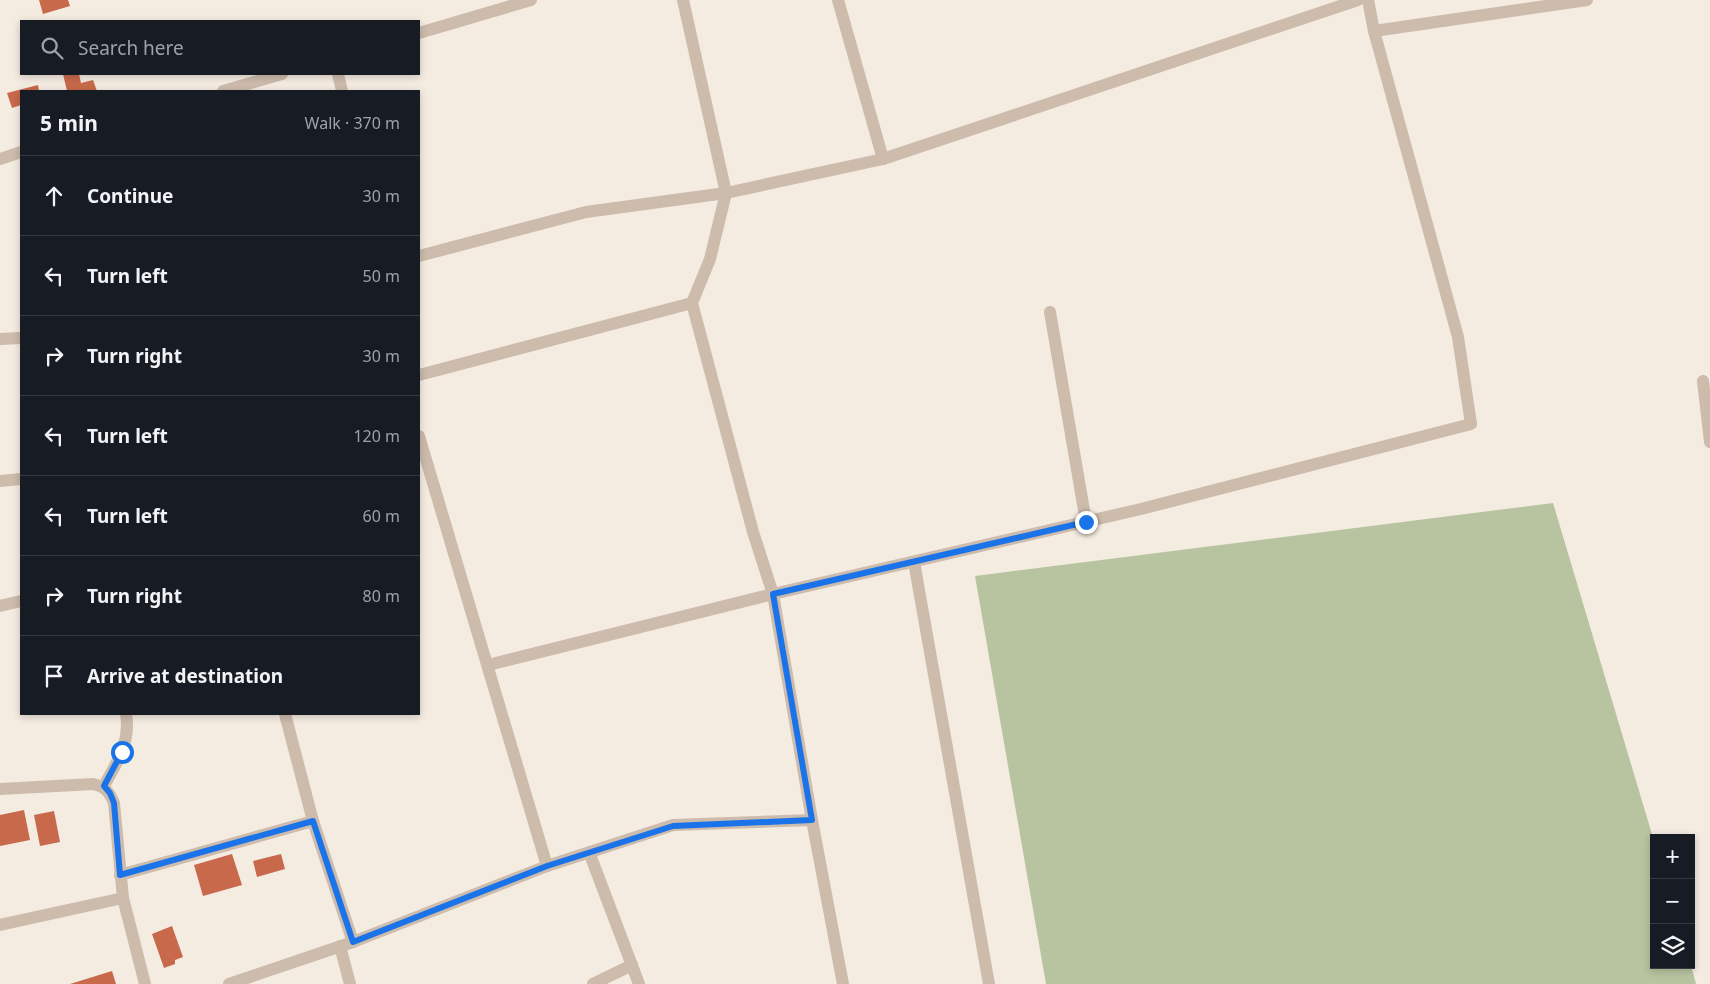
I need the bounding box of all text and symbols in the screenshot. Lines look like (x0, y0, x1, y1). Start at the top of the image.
search box (20, 20, 420, 75)
icon: search (38, 34, 66, 62)
text: Search here (78, 35, 184, 61)
text: 5 min (40, 109, 98, 137)
text: Walk · 370 m (305, 112, 400, 134)
icon: ahead (40, 182, 68, 210)
text: Continue (87, 183, 173, 209)
text: 30 m (363, 185, 400, 207)
icon: left (40, 262, 68, 290)
text: Turn left (87, 263, 168, 289)
text: 50 m (363, 265, 400, 287)
icon: right (40, 342, 68, 370)
text: Turn right (87, 343, 182, 369)
text: 30 m (363, 345, 400, 367)
icon: left (40, 422, 68, 450)
text: Turn left (87, 423, 168, 449)
text: 120 m (353, 425, 400, 447)
icon: left (40, 502, 68, 530)
text: Turn left (87, 503, 168, 529)
text: 60 m (363, 505, 400, 527)
route end (1075, 511, 1098, 534)
icon: right (40, 582, 68, 610)
text: Turn right (87, 583, 182, 609)
text: 80 m (363, 585, 400, 607)
icon: arrive (40, 662, 68, 690)
text: Arrive at destination (87, 663, 283, 689)
route start (111, 741, 134, 764)
map controls (1650, 834, 1695, 969)
button: + (1650, 834, 1695, 879)
button: − (1650, 879, 1695, 924)
button: layers (1650, 924, 1695, 969)

